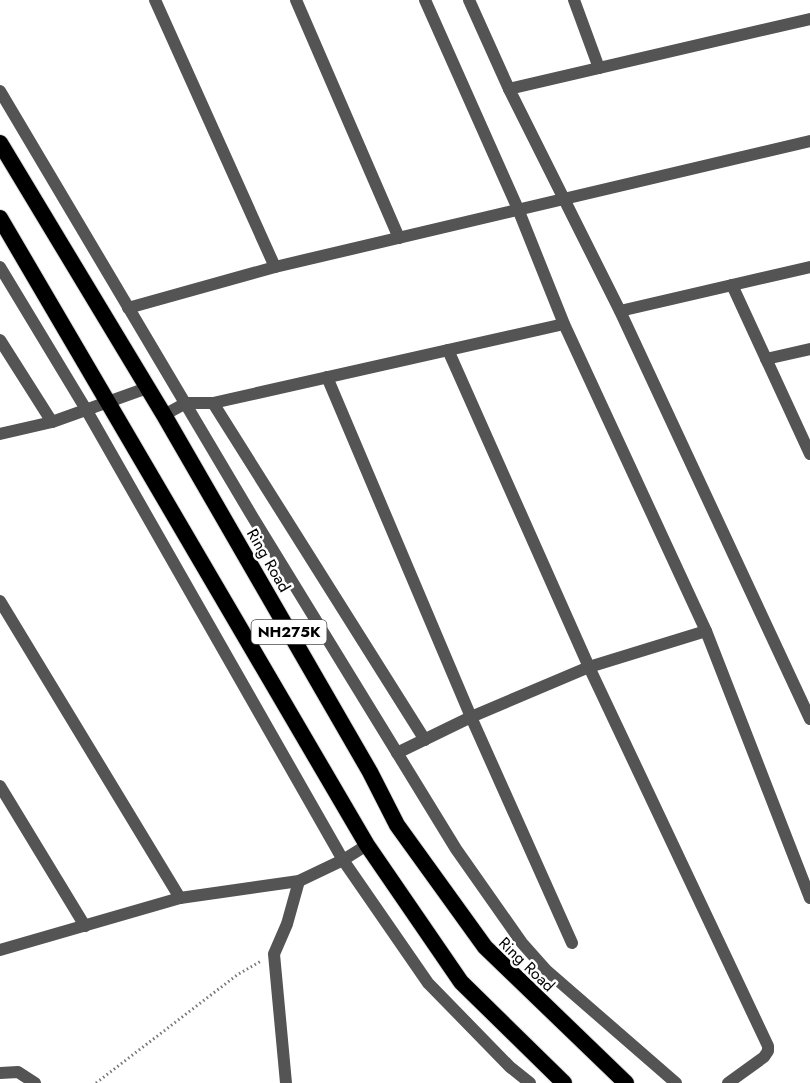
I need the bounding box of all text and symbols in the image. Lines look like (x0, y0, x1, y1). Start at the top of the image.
street label: Ring Road (241, 524, 296, 596)
road number: NH275K (252, 620, 326, 644)
street label: Ring Road (494, 932, 560, 997)

